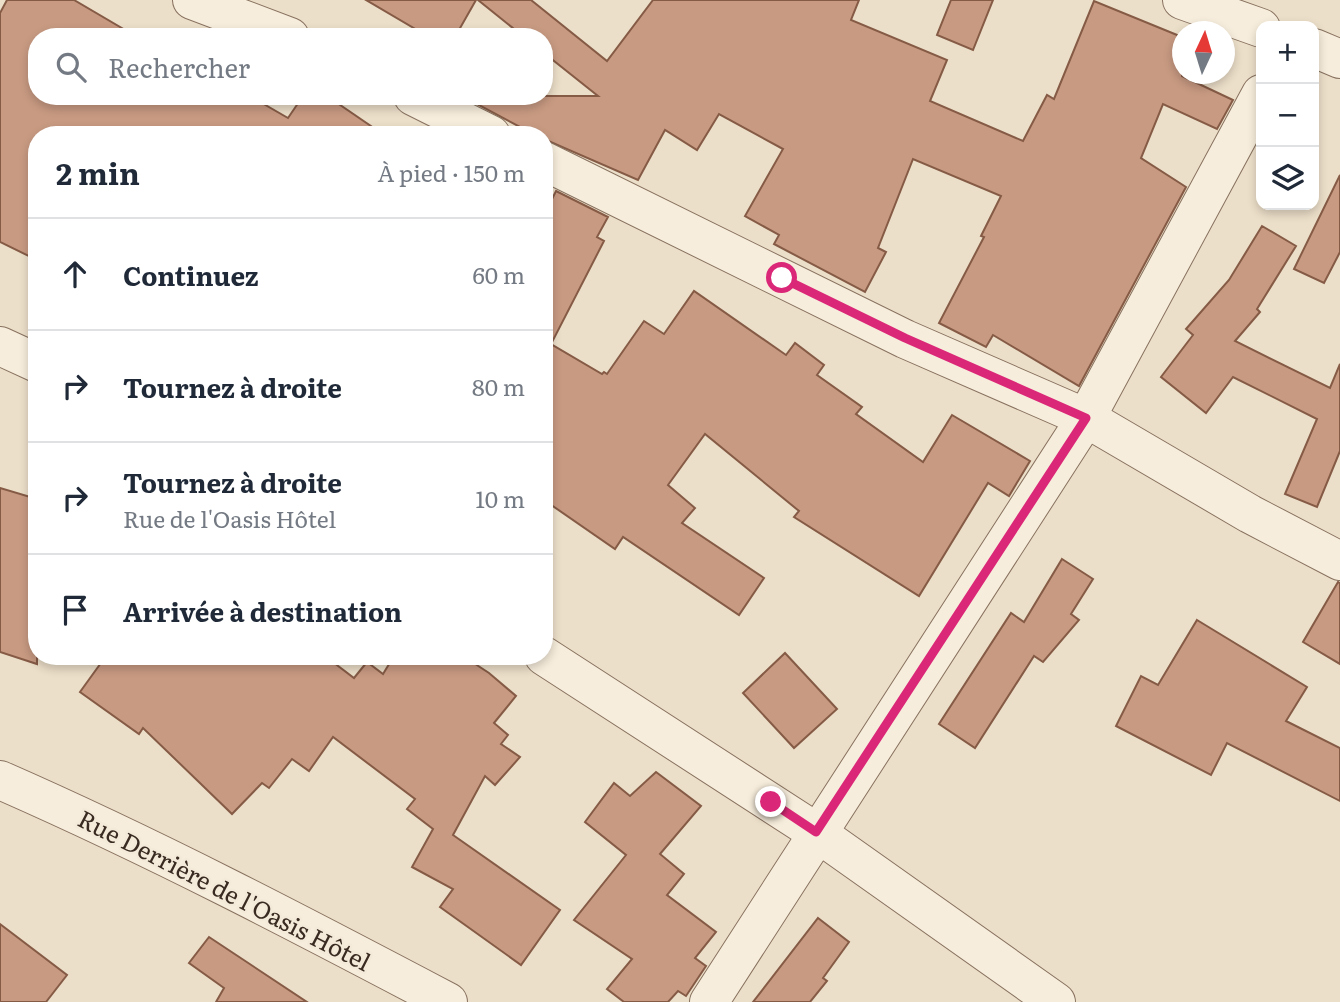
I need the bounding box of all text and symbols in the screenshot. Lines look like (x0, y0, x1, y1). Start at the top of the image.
north arrow (1172, 21, 1235, 84)
map controls (1256, 21, 1319, 210)
button: + (1256, 21, 1319, 84)
search box (28, 28, 553, 105)
text: Rechercher (108, 47, 250, 86)
icon: search (52, 48, 90, 86)
button: − (1256, 84, 1319, 147)
button: layers (1256, 147, 1319, 210)
text: 2 min (56, 150, 140, 194)
text: À pied · 150 m (378, 155, 525, 189)
icon: ahead (56, 255, 94, 293)
text: Continuez (123, 255, 259, 294)
text: 60 m (472, 257, 525, 291)
route start (766, 262, 797, 293)
icon: right (56, 367, 94, 405)
text: Tournez à droite (123, 367, 342, 406)
text: 80 m (472, 369, 525, 403)
text: Tournez à droite (123, 462, 342, 501)
icon: right (56, 479, 94, 517)
text: 10 m (475, 481, 525, 515)
text: Rue de l'Oasis Hôtel (123, 501, 336, 535)
icon: arrive (56, 591, 94, 629)
text: Arrivée à destination (123, 591, 402, 630)
route end (755, 786, 786, 817)
street label: Rue Derrière de l'Oasis Hôtel (73, 800, 377, 978)

